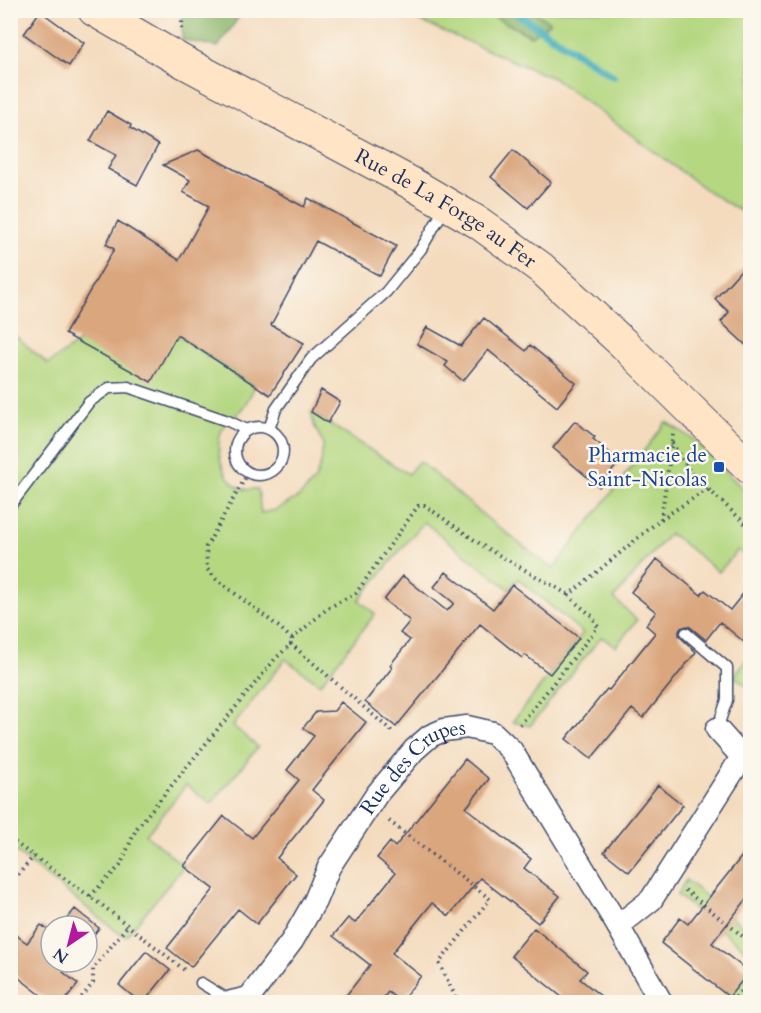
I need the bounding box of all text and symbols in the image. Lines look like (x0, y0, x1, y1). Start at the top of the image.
street label: Rue de La Forge au Fer (350, 141, 543, 275)
place label: Pharmacie de Saint-Nicolas (587, 441, 707, 494)
marker: Pharmacie de Saint-Nicolas (712, 460, 726, 474)
street label: Rue des Crupes (353, 713, 467, 820)
north arrow (39, 914, 99, 974)
text: N (49, 942, 73, 968)

